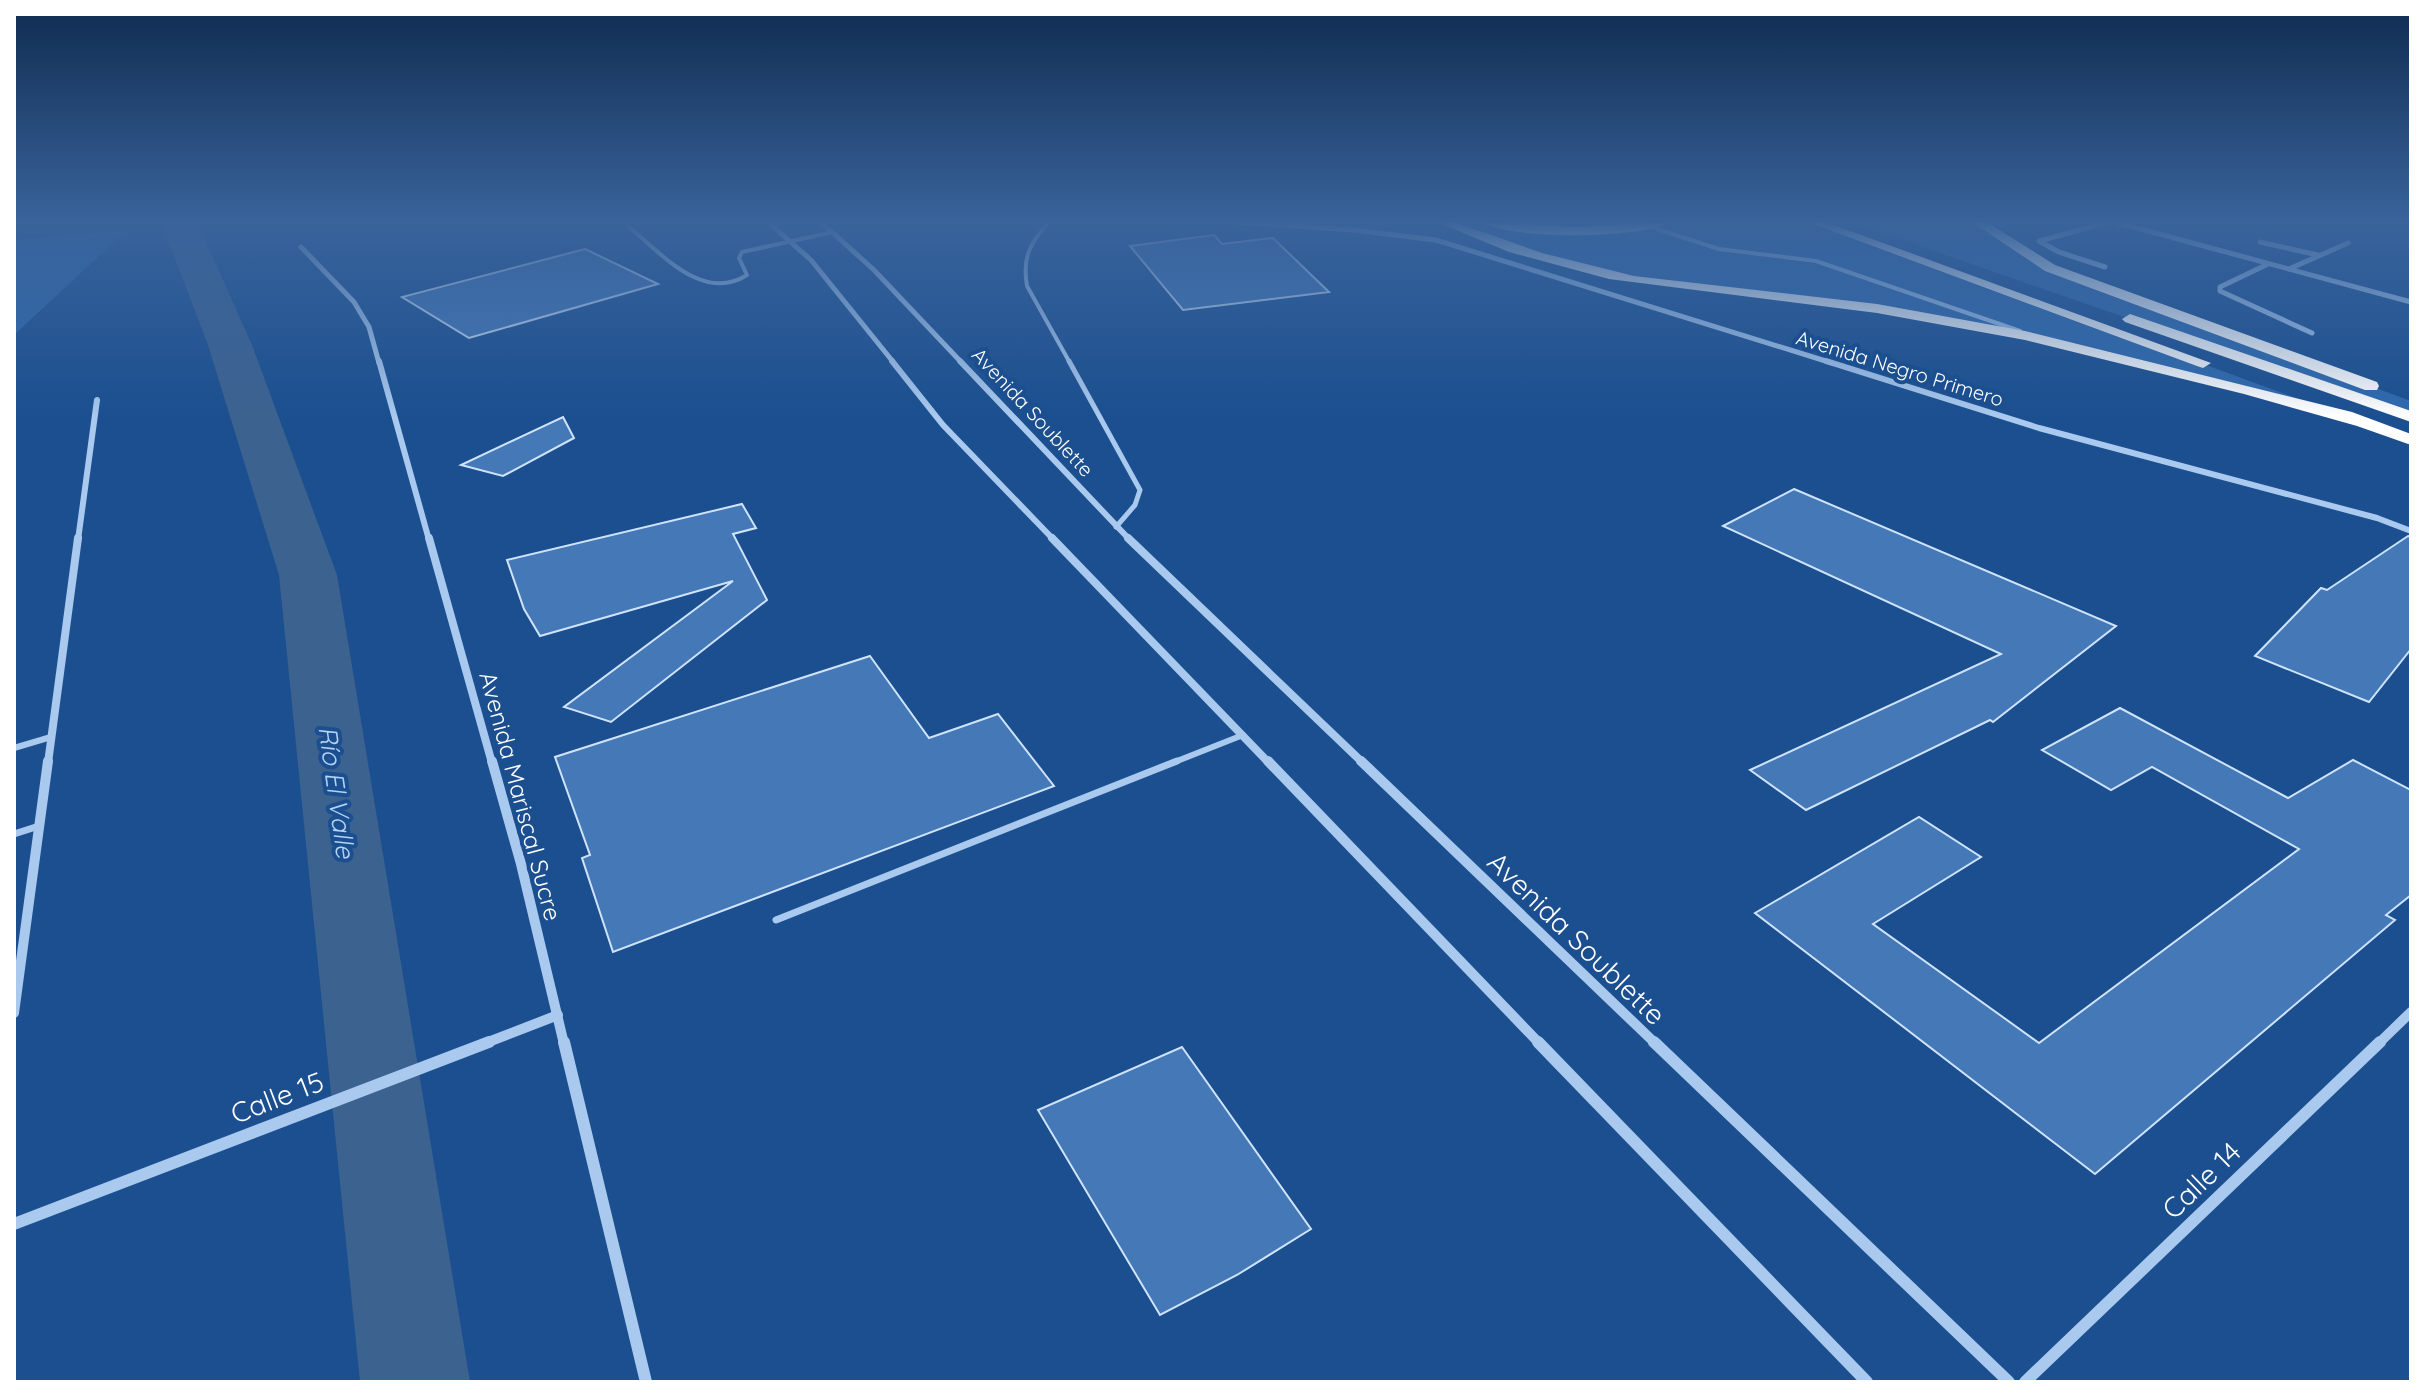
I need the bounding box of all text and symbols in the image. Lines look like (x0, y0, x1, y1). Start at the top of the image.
street label: Avenida Negro Primero (1793, 325, 2007, 411)
street label: Avenida Soublette (967, 342, 1099, 482)
street label: Avenida Mariscal Sucre (473, 668, 569, 924)
water label: Río El Valle (311, 724, 363, 861)
street label: Avenida Soublette (1481, 844, 1673, 1032)
street label: Calle 15 (225, 1063, 329, 1131)
street label: Calle 14 (2154, 1134, 2248, 1226)

